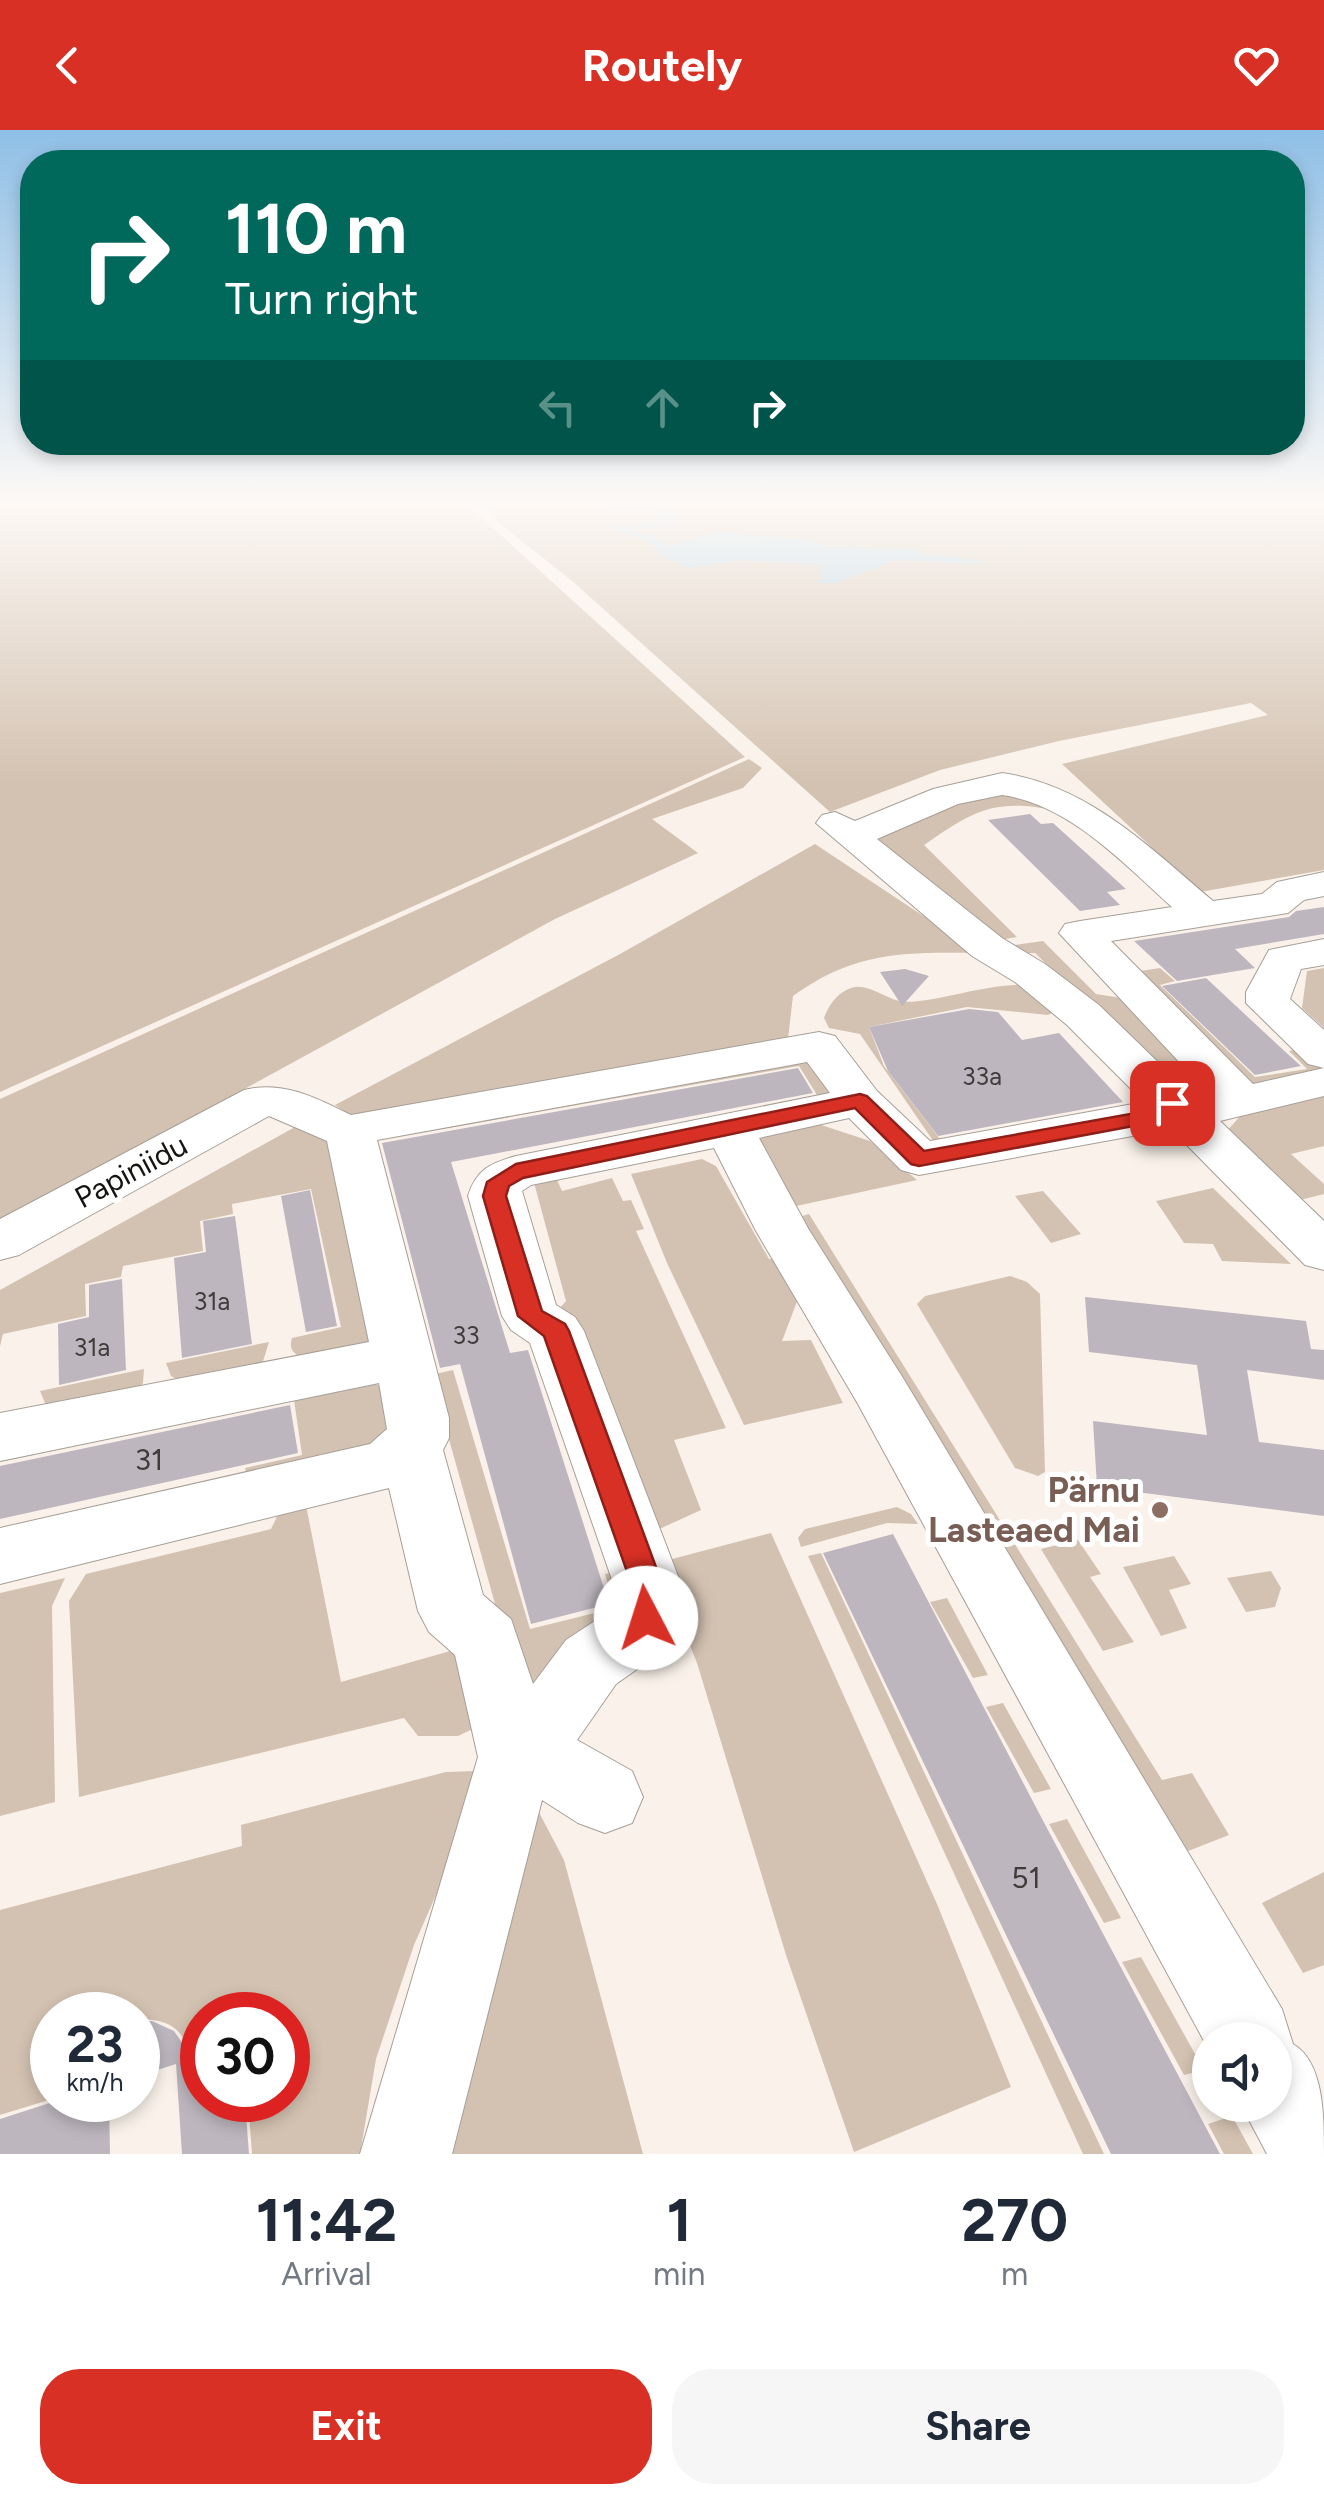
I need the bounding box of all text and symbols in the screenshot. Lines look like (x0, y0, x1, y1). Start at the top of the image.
icon: back (40, 38, 95, 93)
text: Routely (582, 38, 742, 92)
icon: heart (1229, 38, 1284, 93)
text: 110 m (225, 186, 407, 271)
icon: right (60, 190, 190, 320)
text: Turn right (225, 271, 418, 325)
icon: left (530, 380, 585, 435)
icon: ahead (635, 380, 690, 435)
icon: right (740, 380, 795, 435)
house number: 33a (962, 1061, 1002, 1091)
pin (1130, 1061, 1215, 1146)
icon: arrive (1145, 1076, 1200, 1131)
street label: Papiniidu (68, 1126, 194, 1216)
house number: 31a (194, 1286, 230, 1316)
house number: 33 (452, 1320, 480, 1350)
house number: 31a (74, 1332, 110, 1362)
house number: 31 (135, 1441, 163, 1478)
place label: Pärnu Lasteaed Mai (928, 1469, 1140, 1551)
marker: Pärnu Lasteaed Mai (1149, 1499, 1171, 1521)
position arrow (594, 1566, 698, 1670)
house number: 51 (1011, 1859, 1041, 1896)
speed limit sign: 30 (180, 1992, 310, 2122)
text: 23 (67, 2014, 123, 2075)
map controls (1192, 2022, 1292, 2122)
button: sound (1192, 2022, 1292, 2122)
text: km/h (66, 2067, 124, 2097)
text: 11:42 (256, 2184, 397, 2256)
text: 1 (667, 2184, 692, 2256)
text: 270 (961, 2184, 1068, 2256)
text: Arrival (281, 2255, 372, 2293)
text: min (653, 2255, 705, 2293)
text: m (1001, 2255, 1028, 2293)
button: Exit (40, 2369, 652, 2484)
button: Share (672, 2369, 1284, 2484)

